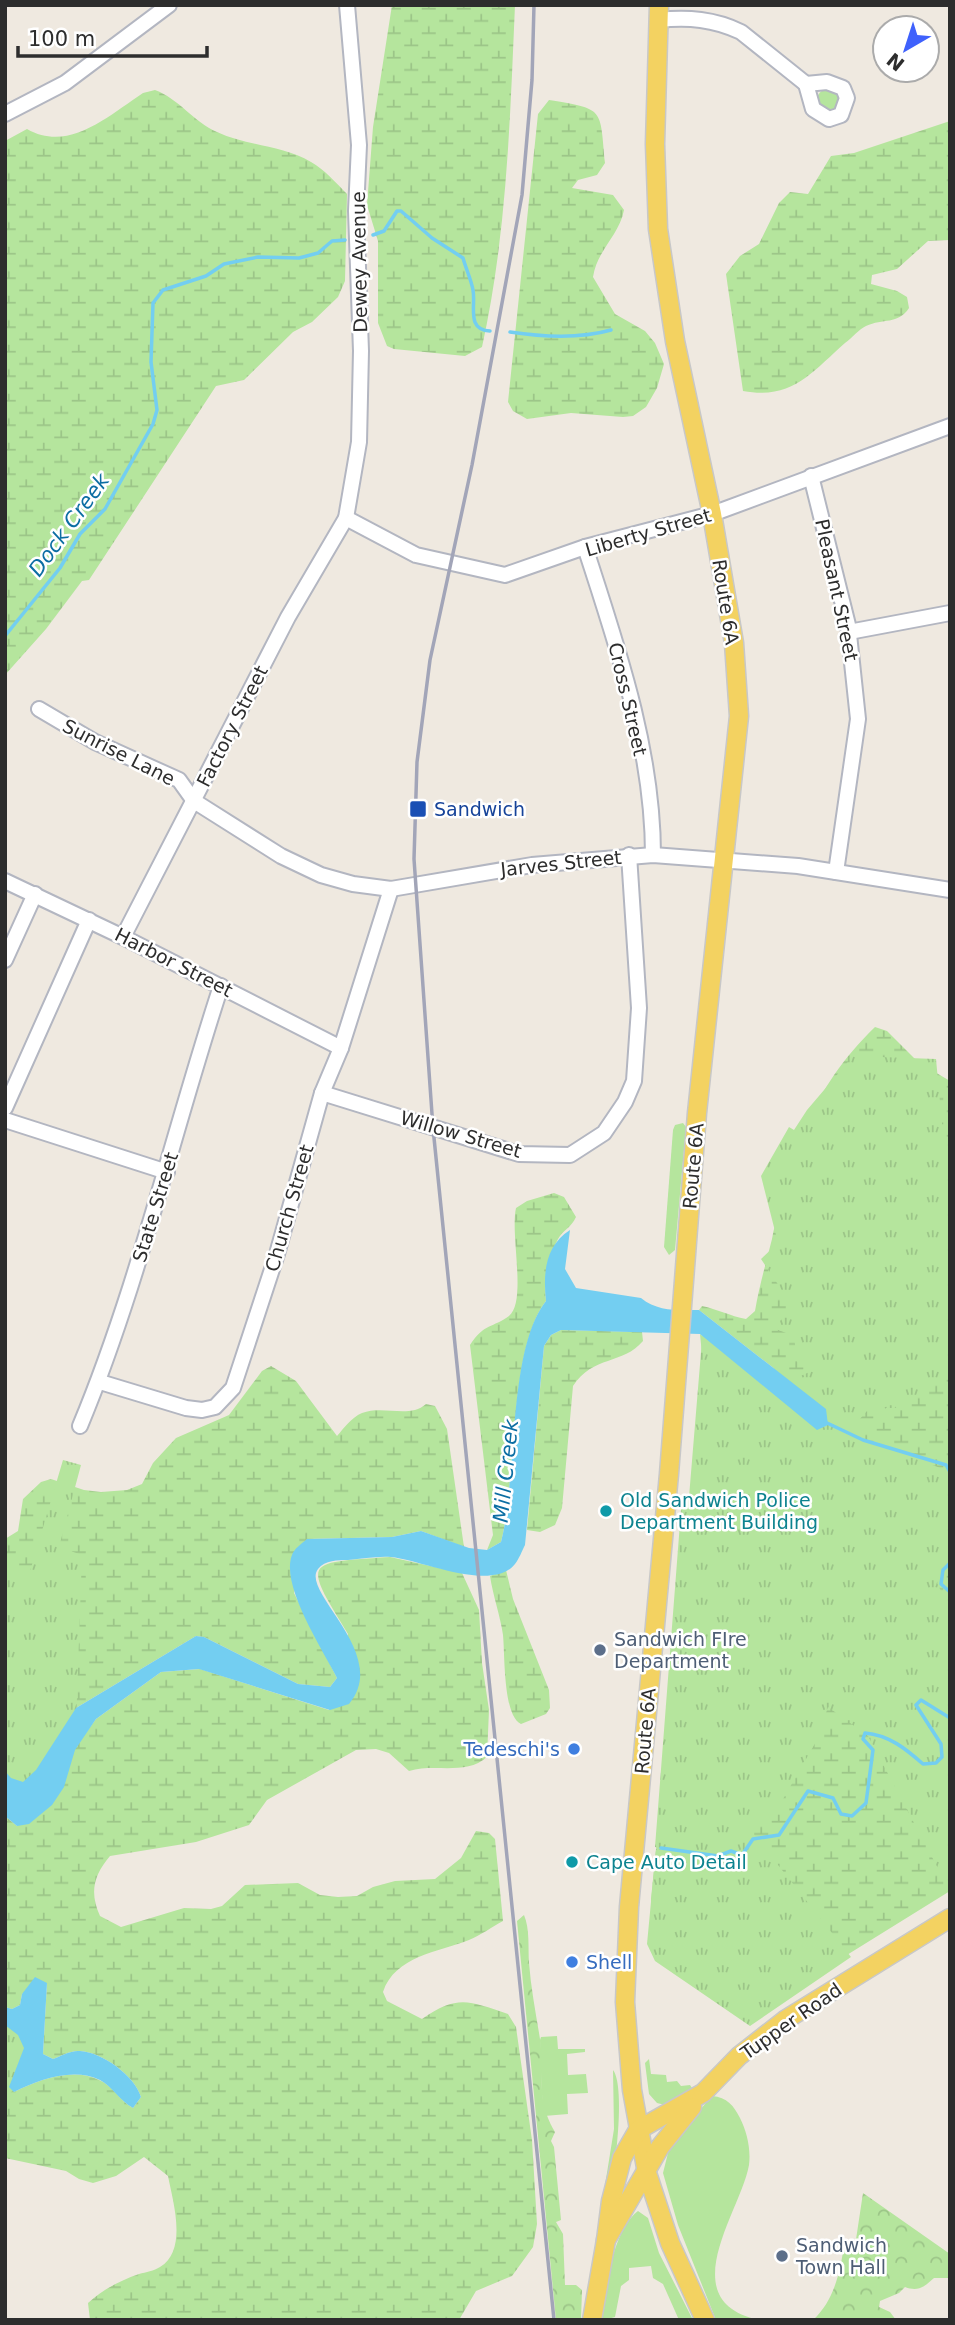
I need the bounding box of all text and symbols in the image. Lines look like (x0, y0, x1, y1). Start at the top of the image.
scale bar (18, 14, 206, 58)
north arrow (871, 14, 941, 84)
text: 100 m (28, 27, 95, 51)
text: N (882, 49, 908, 76)
street label: Dewey Avenue (347, 191, 371, 333)
water label: Dock Creek (24, 468, 115, 581)
street label: Liberty Street (583, 504, 713, 560)
street label: Pleasant Street (811, 517, 863, 663)
street label: Route 6A (708, 558, 744, 646)
street label: Cross Street (604, 640, 652, 758)
street label: Factory Street (192, 662, 272, 790)
street label: Sunrise Lane (59, 714, 179, 790)
place label: Sandwich (434, 798, 525, 820)
marker: Sandwich (408, 799, 428, 819)
street label: Jarves Street (498, 846, 623, 880)
street label: Harbor Street (112, 923, 236, 1001)
street label: Willow Street (398, 1106, 524, 1162)
street label: Route 6A (678, 1122, 708, 1210)
street label: Church Street (260, 1142, 318, 1274)
street label: State Street (128, 1149, 182, 1265)
water label: Mill Creek (489, 1417, 523, 1524)
place label: Old Sandwich Police Department Building (620, 1489, 818, 1533)
marker: Old Sandwich Police Department Building (598, 1503, 614, 1519)
place label: Sandwich FIre Department (614, 1628, 747, 1672)
marker: Sandwich FIre Department (592, 1642, 608, 1658)
street label: Route 6A (630, 1687, 660, 1775)
place label: Tedeschi's (462, 1738, 560, 1760)
marker: Tedeschi's (566, 1741, 582, 1757)
place label: Cape Auto Detail (586, 1851, 747, 1873)
marker: Cape Auto Detail (564, 1854, 580, 1870)
place label: Shell (586, 1951, 632, 1973)
marker: Shell (564, 1954, 580, 1970)
street label: Tupper Road (735, 1978, 846, 2064)
place label: Sandwich Town Hall (795, 2234, 887, 2278)
marker: Sandwich Town Hall (774, 2248, 790, 2264)

